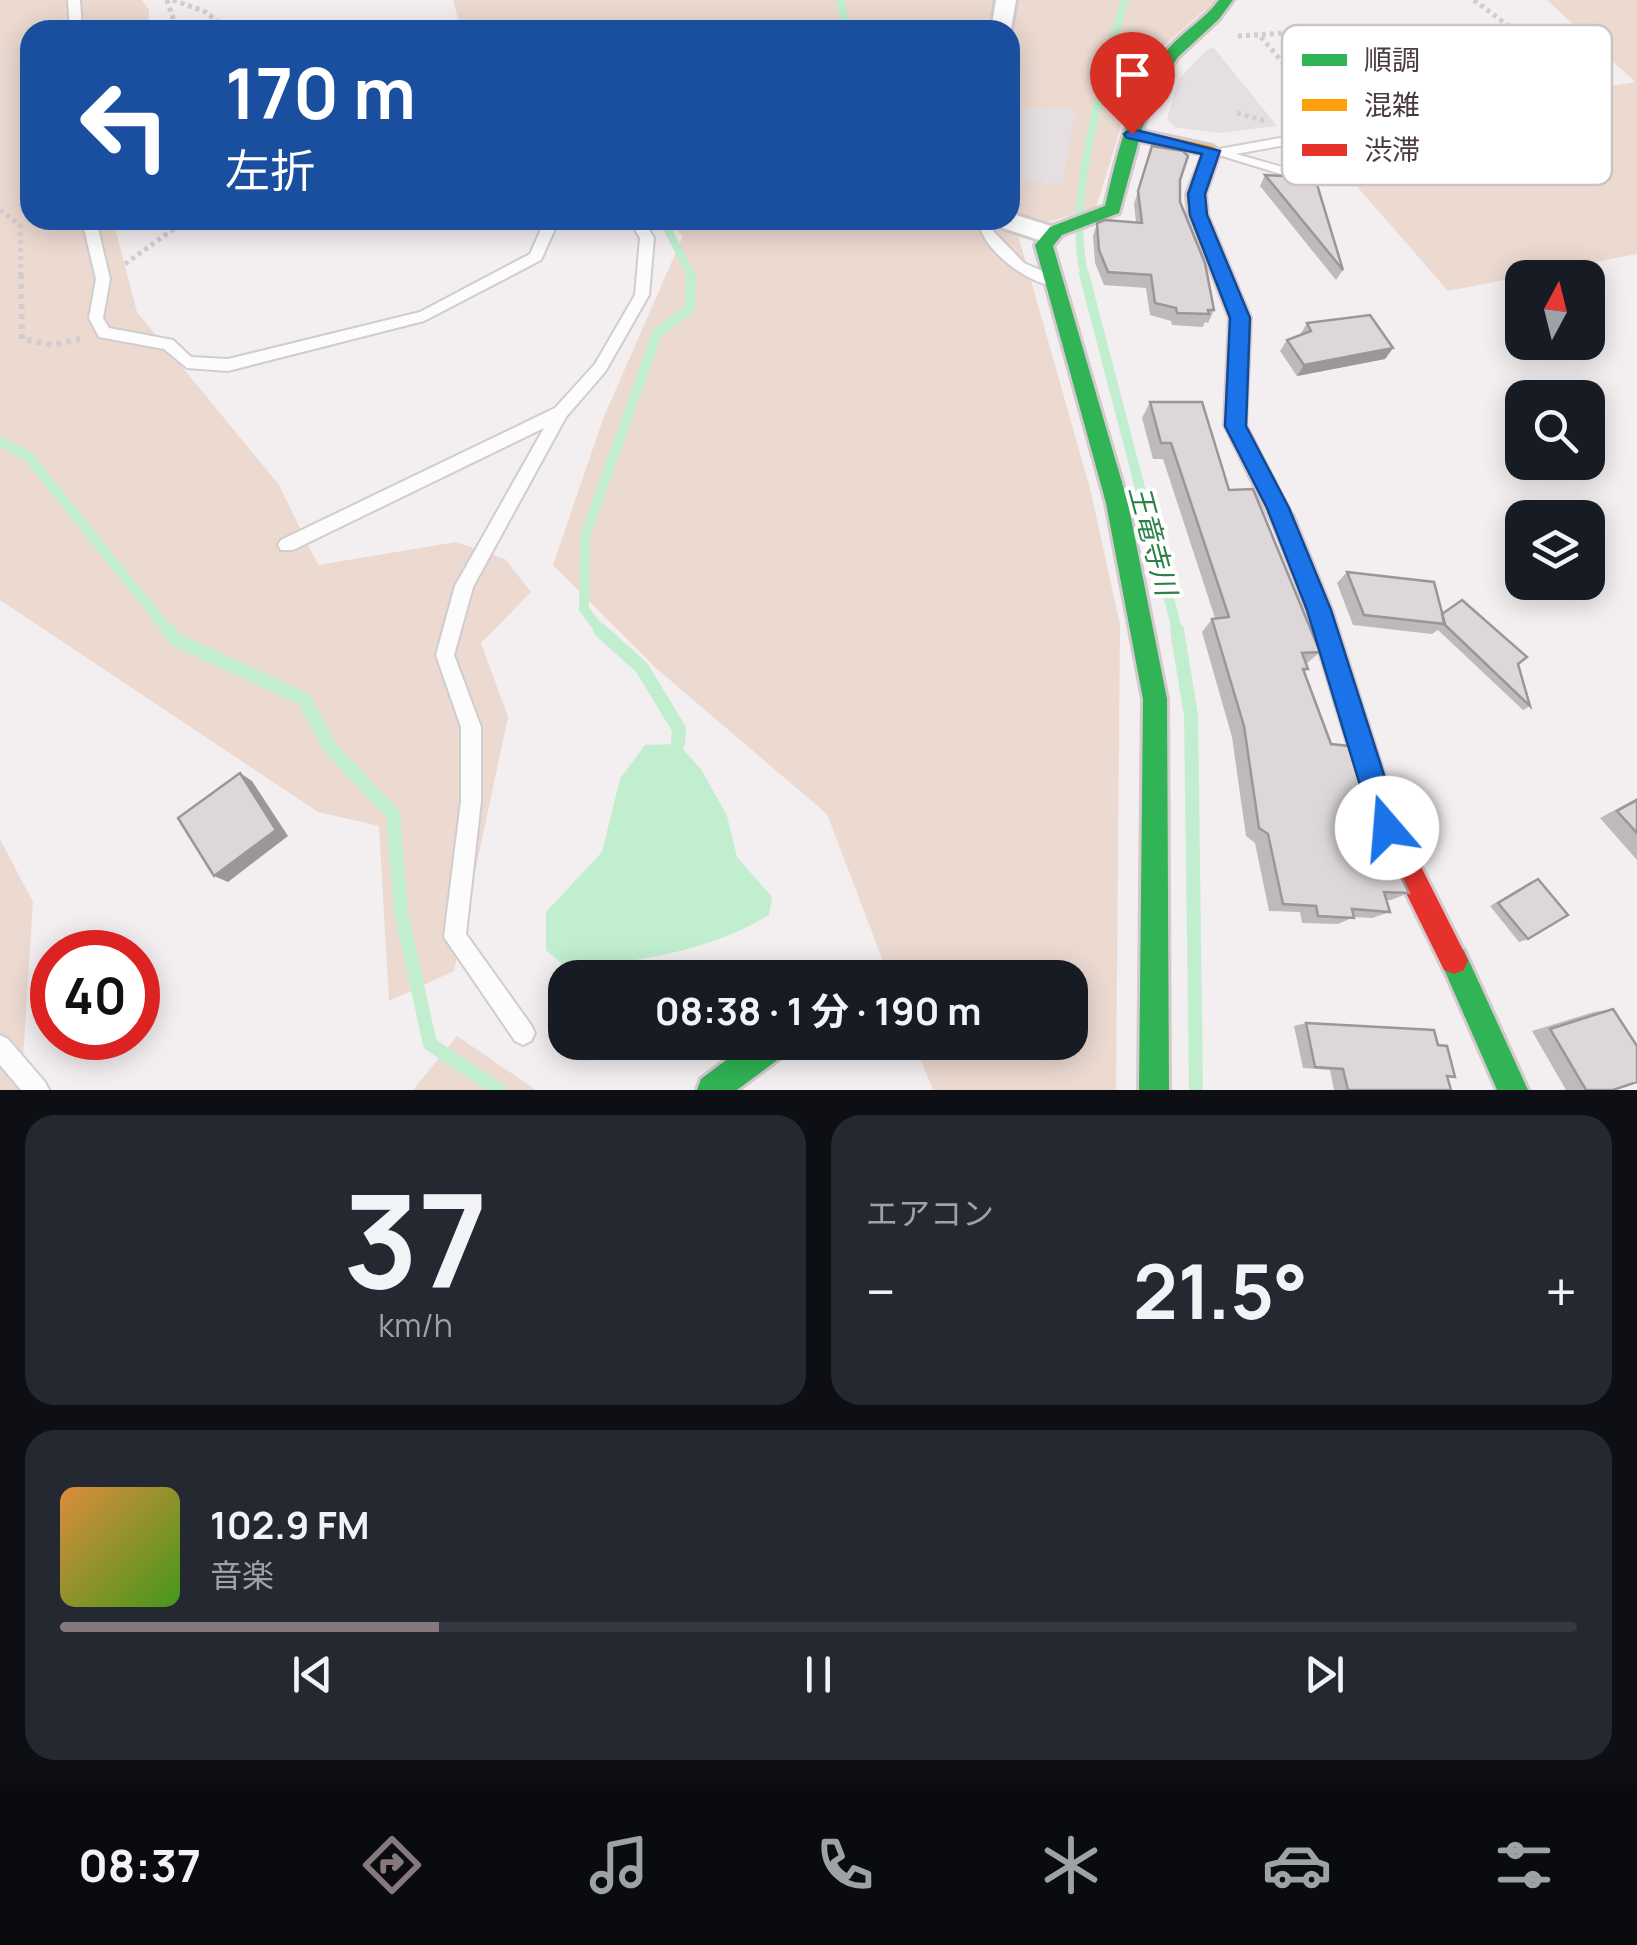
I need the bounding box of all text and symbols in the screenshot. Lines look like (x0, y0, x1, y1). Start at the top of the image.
legend (1282, 25, 1612, 185)
pin (1090, 32, 1175, 135)
text: 順調 (1364, 40, 1420, 78)
text: 170 m (225, 44, 416, 140)
icon: arrive (1105, 47, 1160, 102)
icon: left (60, 60, 190, 190)
text: 混雑 (1364, 85, 1420, 123)
text: 渋滞 (1364, 130, 1420, 168)
text: 左折 (225, 139, 315, 201)
north arrow (1505, 260, 1605, 360)
map controls (1505, 260, 1605, 600)
button: search (1505, 380, 1605, 480)
water label: 王竜寺川 (1121, 481, 1188, 602)
button: layers (1505, 500, 1605, 600)
position arrow (1335, 776, 1439, 880)
speed limit sign: 40 (30, 930, 160, 1060)
text: 08:38 · 1 分 · 190 m (655, 984, 981, 1036)
text: 37 (343, 1149, 488, 1327)
text: エアコン (866, 1191, 994, 1235)
text: 21.5° (1133, 1239, 1308, 1342)
text: − (866, 1253, 896, 1329)
text: + (1545, 1253, 1577, 1329)
text: km/h (378, 1303, 453, 1347)
text: 102.9 FM (210, 1498, 369, 1550)
text: 音楽 (210, 1553, 274, 1597)
icon: previous (285, 1647, 340, 1702)
icon: pause (791, 1647, 846, 1702)
icon: next (1297, 1647, 1352, 1702)
icon: directions (357, 1830, 427, 1900)
icon: music (584, 1830, 654, 1900)
icon: phone (810, 1830, 880, 1900)
icon: climate (1036, 1830, 1106, 1900)
icon: car (1262, 1830, 1332, 1900)
icon: filters (1489, 1830, 1559, 1900)
text: 08:37 (78, 1834, 201, 1896)

